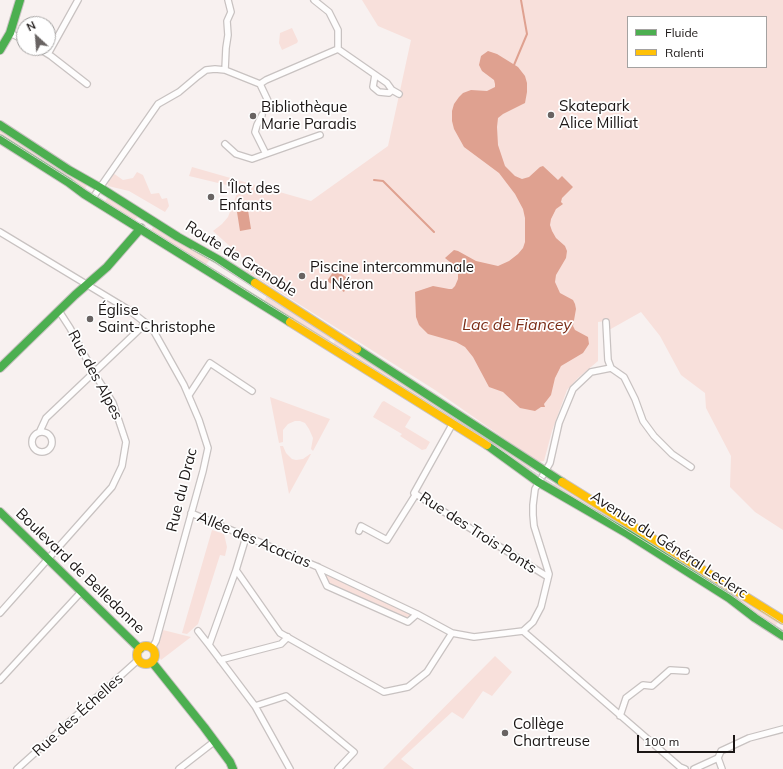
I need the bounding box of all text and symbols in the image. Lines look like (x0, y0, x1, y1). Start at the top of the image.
north arrow (16, 16, 56, 56)
legend (627, 16, 767, 68)
text: N (24, 18, 38, 34)
text: Fluide (665, 25, 698, 40)
text: Ralenti (665, 45, 704, 60)
place label: Skatepark Alice Milliat (559, 97, 638, 132)
place label: Bibliothèque Marie Paradis (261, 98, 357, 133)
marker: Skatepark Alice Milliat (546, 110, 556, 120)
marker: Bibliothèque Marie Paradis (248, 111, 258, 121)
place label: L'Îlot des Enfants (219, 179, 280, 214)
marker: L'Îlot des Enfants (206, 192, 216, 202)
street label: Route de Grenoble (182, 217, 300, 301)
place label: Piscine intercommunale du Néron (310, 258, 474, 293)
marker: Piscine intercommunale du Néron (297, 271, 307, 281)
place label: Église Saint-Christophe (98, 301, 215, 336)
marker: Église Saint-Christophe (85, 314, 95, 324)
water label: Lac de Fiancey (462, 315, 572, 335)
street label: Rue des Alpes (64, 327, 126, 423)
street label: Rue du Drac (163, 446, 201, 534)
street label: Avenue du Général Leclerc (587, 487, 751, 603)
street label: Rue des Trois Ponts (416, 488, 540, 578)
street label: Boulevard de Belledonne (12, 505, 148, 637)
street label: Allée des Acacias (194, 508, 314, 572)
street label: Rue des Échelles (29, 670, 127, 760)
place label: Collège Chartreuse (513, 715, 590, 750)
scale bar (639, 727, 737, 753)
marker: Collège Chartreuse (500, 728, 510, 738)
text: 100 m (644, 734, 679, 749)

